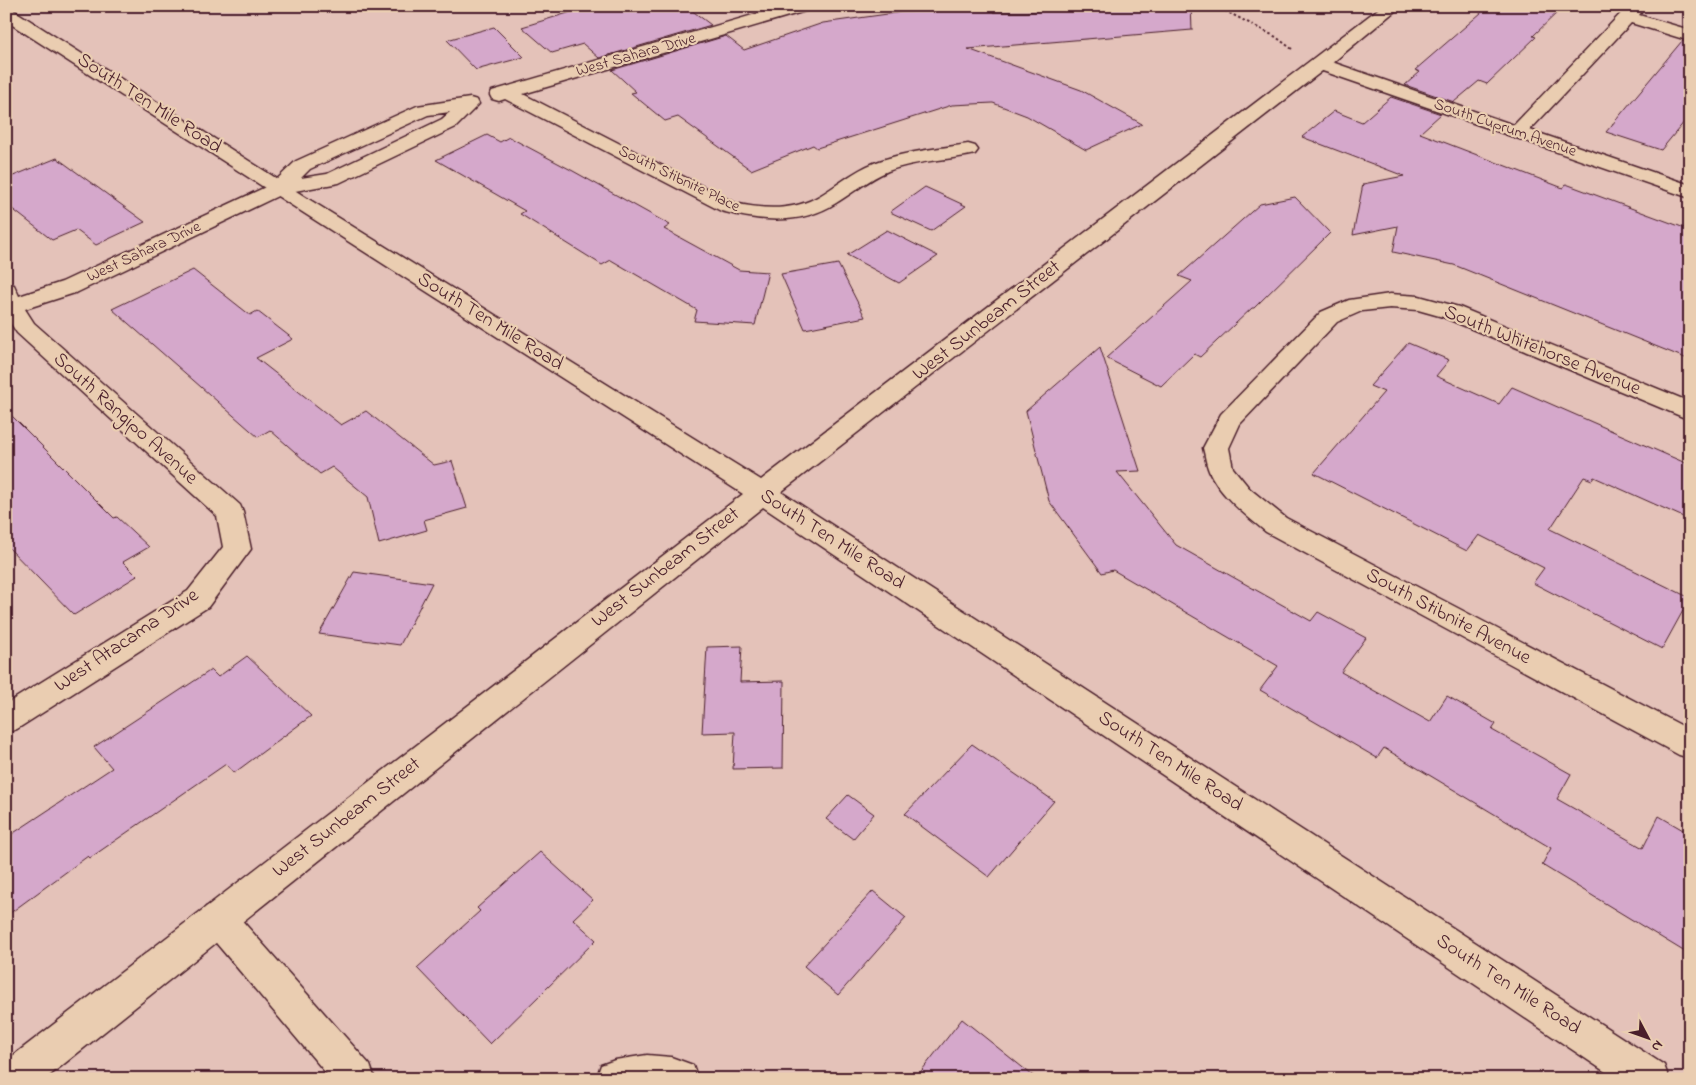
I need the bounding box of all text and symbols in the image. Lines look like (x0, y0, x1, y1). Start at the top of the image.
street label: West Sahara Drive (573, 26, 699, 84)
street label: South Ten Mile Road (71, 46, 227, 162)
street label: South Cuprum Avenue (1430, 92, 1580, 164)
street label: South Stibnite Place (614, 139, 745, 219)
street label: West Sahara Drive (83, 215, 206, 289)
street label: West Sunbeam Street (906, 253, 1068, 388)
street label: South Ten Mile Road (411, 265, 569, 379)
street label: South Whitehorse Avenue (1439, 298, 1645, 404)
street label: South Rangipo Avenue (45, 346, 204, 493)
street label: South Ten Mile Road (754, 482, 910, 598)
street label: West Sunbeam Street (585, 500, 747, 635)
street label: South Stibnite Avenue (1360, 561, 1536, 673)
street label: West Atacama Drive (49, 582, 205, 700)
street label: South Ten Mile Road (1092, 704, 1248, 820)
street label: West Sunbeam Street (266, 750, 428, 885)
street label: South Ten Mile Road (1430, 927, 1586, 1043)
north arrow (1624, 1012, 1674, 1062)
text: N (1646, 1035, 1668, 1056)

